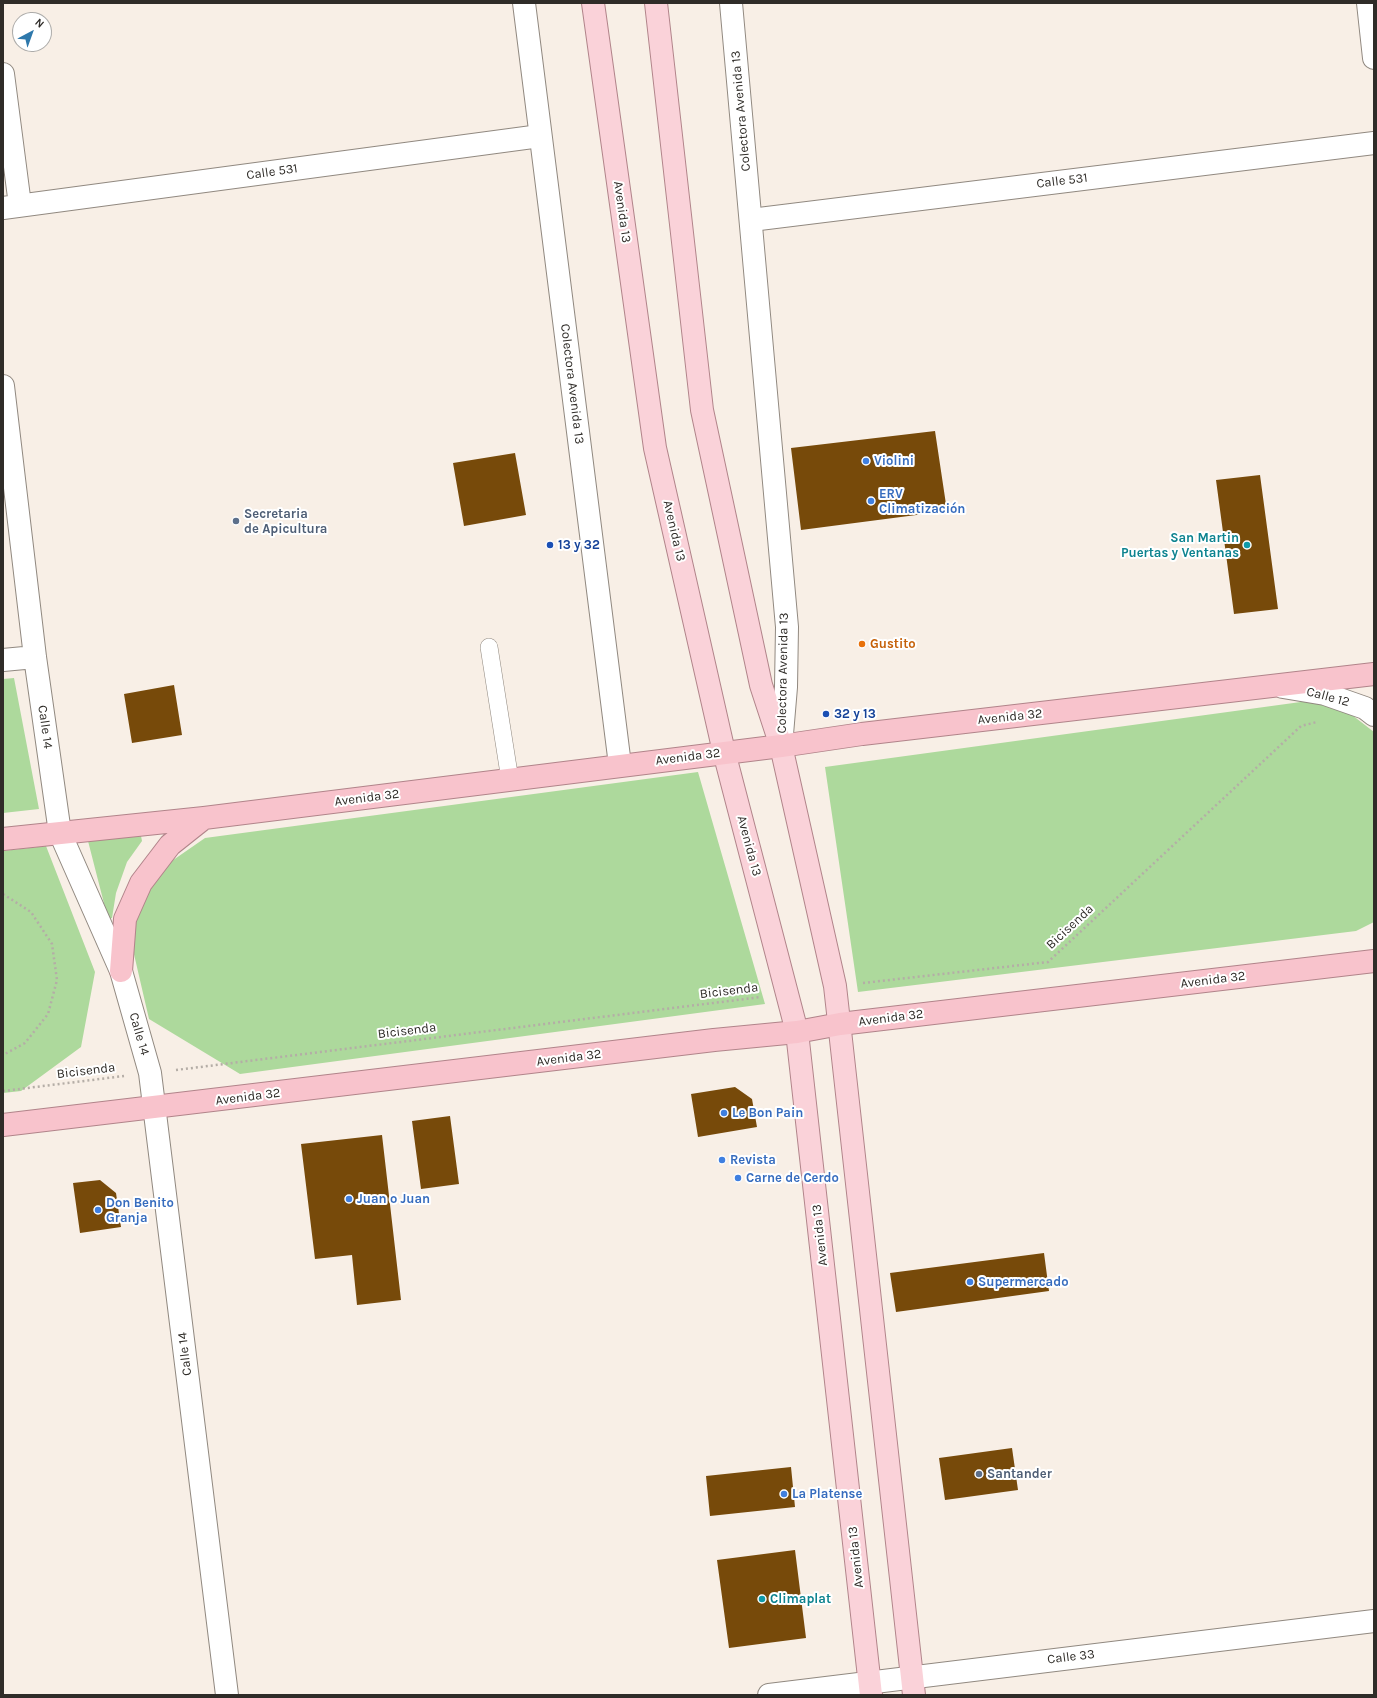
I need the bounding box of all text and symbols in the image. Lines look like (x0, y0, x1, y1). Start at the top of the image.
north arrow (12, 12, 52, 52)
text: N (32, 16, 47, 31)
street label: Colectora Avenida 13 (728, 50, 754, 172)
street label: Calle 531 (245, 161, 299, 183)
street label: Calle 531 (1036, 170, 1088, 192)
street label: Avenida 13 (610, 180, 634, 244)
street label: Colectora Avenida 13 (557, 323, 587, 445)
place label: Violini (874, 453, 914, 469)
marker: Violini (861, 456, 871, 466)
place label: ERV Climatización (879, 486, 965, 517)
marker: ERV Climatización (866, 496, 876, 506)
street label: Avenida 13 (659, 499, 689, 563)
place label: Secretaria de Apicultura (244, 506, 327, 537)
marker: Secretaria de Apicultura (231, 516, 241, 526)
place label: San Martin Puertas y Ventanas (1121, 530, 1239, 561)
place label: 13 y 32 (558, 537, 600, 553)
marker: 13 y 32 (545, 540, 555, 550)
marker: San Martin Puertas y Ventanas (1242, 540, 1252, 550)
street label: Colectora Avenida 13 (774, 612, 792, 734)
place label: Gustito (870, 636, 916, 652)
marker: Gustito (857, 639, 867, 649)
street label: Calle 12 (1305, 684, 1351, 710)
street label: Calle 14 (34, 704, 56, 750)
place label: 32 y 13 (834, 706, 876, 722)
street label: Avenida 32 (977, 706, 1043, 728)
marker: 32 y 13 (821, 709, 831, 719)
street label: Avenida 32 (655, 745, 721, 769)
street label: Avenida 32 (334, 786, 400, 810)
street label: Avenida 13 (733, 814, 765, 878)
street label: Bicisenda (1043, 901, 1097, 953)
street label: Avenida 32 (1180, 968, 1246, 992)
street label: Bicisenda (699, 980, 759, 1002)
street label: Avenida 32 (858, 1006, 924, 1030)
street label: Calle 14 (125, 1011, 153, 1057)
street label: Bicisenda (377, 1020, 437, 1042)
street label: Avenida 32 (536, 1046, 602, 1070)
street label: Bicisenda (56, 1060, 116, 1082)
street label: Avenida 32 (215, 1085, 281, 1109)
place label: Le Bon Pain (732, 1105, 803, 1121)
marker: Le Bon Pain (719, 1108, 729, 1118)
place label: Revista (730, 1152, 776, 1168)
marker: Revista (717, 1155, 727, 1165)
place label: Carne de Cerdo (746, 1170, 839, 1186)
marker: Carne de Cerdo (733, 1173, 743, 1183)
place label: Juan o Juan (357, 1191, 430, 1207)
marker: Juan o Juan (344, 1194, 354, 1204)
place label: Don Benito Granja (106, 1195, 174, 1226)
street label: Avenida 13 (809, 1203, 831, 1267)
marker: Don Benito Granja (93, 1205, 103, 1215)
place label: Supermercado (978, 1274, 1069, 1290)
marker: Supermercado (965, 1277, 975, 1287)
street label: Calle 14 (175, 1331, 195, 1377)
place label: Santander (987, 1466, 1052, 1482)
marker: Santander (974, 1469, 984, 1479)
place label: La Platense (792, 1486, 862, 1502)
marker: La Platense (779, 1489, 789, 1499)
street label: Avenida 13 (845, 1525, 867, 1589)
place label: Climaplat (770, 1591, 831, 1607)
marker: Climaplat (757, 1594, 767, 1604)
street label: Calle 33 (1046, 1646, 1096, 1668)

